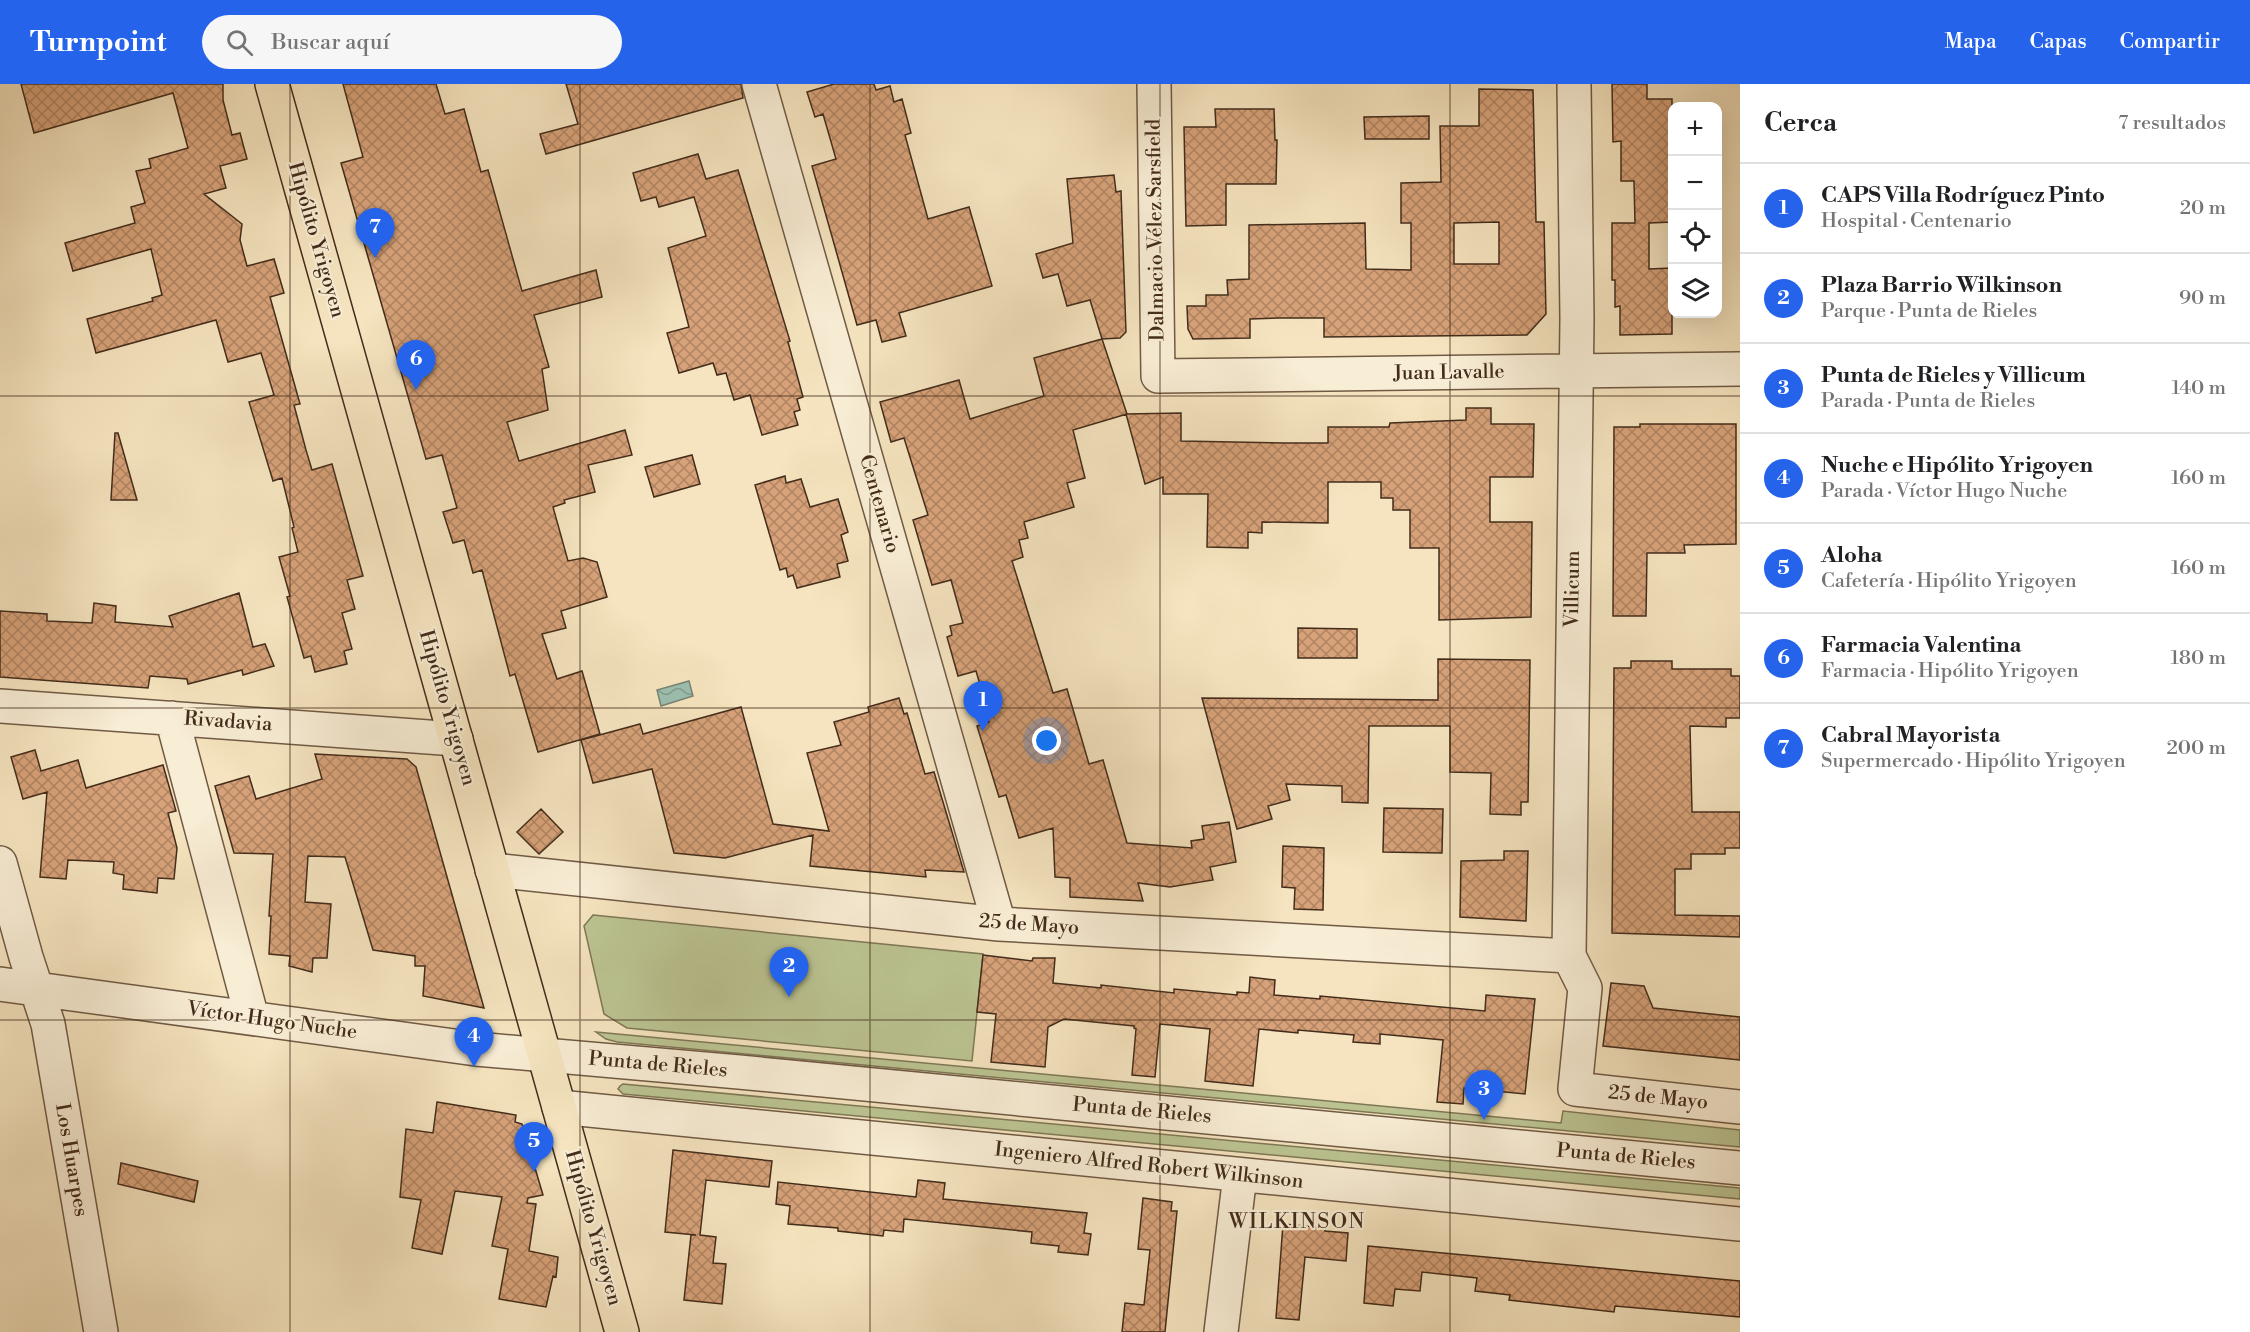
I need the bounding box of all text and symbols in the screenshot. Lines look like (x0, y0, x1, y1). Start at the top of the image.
search box (202, 15, 622, 69)
text: Turnpoint (30, 25, 166, 60)
icon: search (223, 26, 256, 59)
text: Buscar aquí (271, 29, 390, 56)
text: Mapa (1945, 29, 1997, 55)
text: Capas (2030, 29, 2087, 55)
text: Compartir (2120, 29, 2220, 55)
map controls (1668, 102, 1722, 318)
button: + (1668, 102, 1722, 156)
text: Cerca (1764, 107, 1837, 139)
text: 7 resultados (2118, 111, 2226, 136)
street label: Dalmacio Vélez Sarsfield (1142, 118, 1170, 341)
button: − (1668, 156, 1722, 210)
street label: Hipólito Yrigoyen (282, 159, 350, 321)
text: CAPS Villa Rodríguez Pinto (1821, 182, 2105, 209)
text: 1 (1779, 196, 1788, 221)
text: 20 m (2180, 196, 2226, 221)
pin: 7 (356, 208, 394, 258)
text: Hospital · Centenario (1821, 209, 2012, 234)
button: locate (1668, 210, 1722, 264)
button: layers (1668, 264, 1722, 318)
text: Plaza Barrio Wilkinson (1821, 272, 2062, 299)
text: 2 (1777, 286, 1790, 311)
text: 90 m (2179, 286, 2226, 311)
text: Parque · Punta de Rieles (1821, 299, 2037, 324)
pin: 6 (396, 340, 436, 390)
street label: Juan Lavalle (1392, 360, 1505, 386)
text: Punta de Rieles y Villicum (1821, 362, 2086, 389)
text: 3 (1777, 376, 1790, 401)
text: 140 m (2171, 376, 2226, 401)
text: Parada · Punta de Rieles (1821, 389, 2035, 414)
street label: Centenario (853, 452, 905, 556)
text: Nuche e Hipólito Yrigoyen (1821, 452, 2093, 479)
text: 4 (1777, 466, 1790, 491)
text: 160 m (2171, 466, 2226, 491)
text: Parada · Víctor Hugo Nuche (1821, 479, 2067, 504)
text: Aloha (1821, 542, 1882, 569)
street label: Villicum (1560, 550, 1586, 629)
text: 5 (1777, 556, 1790, 581)
text: 160 m (2171, 556, 2226, 581)
text: Cafetería · Hipólito Yrigoyen (1821, 569, 2077, 594)
street label: Hipólito Yrigoyen (413, 627, 481, 789)
text: Farmacia Valentina (1821, 632, 2021, 659)
text: 6 (1777, 646, 1790, 671)
text: 180 m (2171, 646, 2226, 671)
text: Farmacia · Hipólito Yrigoyen (1821, 659, 2079, 684)
pin: 1 (964, 682, 1002, 731)
street label: Rivadavia (183, 706, 274, 738)
text: Cabral Mayorista (1821, 722, 2000, 749)
your location (1032, 726, 1061, 755)
text: 7 (1778, 736, 1789, 761)
text: 200 m (2166, 736, 2226, 761)
text: Supermercado · Hipólito Yrigoyen (1821, 749, 2126, 774)
street label: 25 de Mayo (978, 909, 1080, 941)
pin: 2 (770, 948, 808, 997)
street label: Víctor Hugo Nuche (184, 997, 359, 1045)
pin: 4 (454, 1018, 494, 1067)
street label: Punta de Rieles (587, 1046, 729, 1084)
pin: 3 (1464, 1070, 1504, 1120)
street label: 25 de Mayo (1607, 1080, 1709, 1116)
street label: Punta de Rieles (1071, 1092, 1213, 1130)
street label: Los Huarpes (49, 1101, 93, 1219)
pin: 5 (514, 1122, 554, 1172)
street label: Ingeniero Alfred Robert Wilkinson (993, 1137, 1305, 1195)
street label: Punta de Rieles (1555, 1138, 1697, 1176)
street label: Hipólito Yrigoyen (559, 1147, 627, 1309)
district label: WILKINSON (1227, 1209, 1366, 1235)

